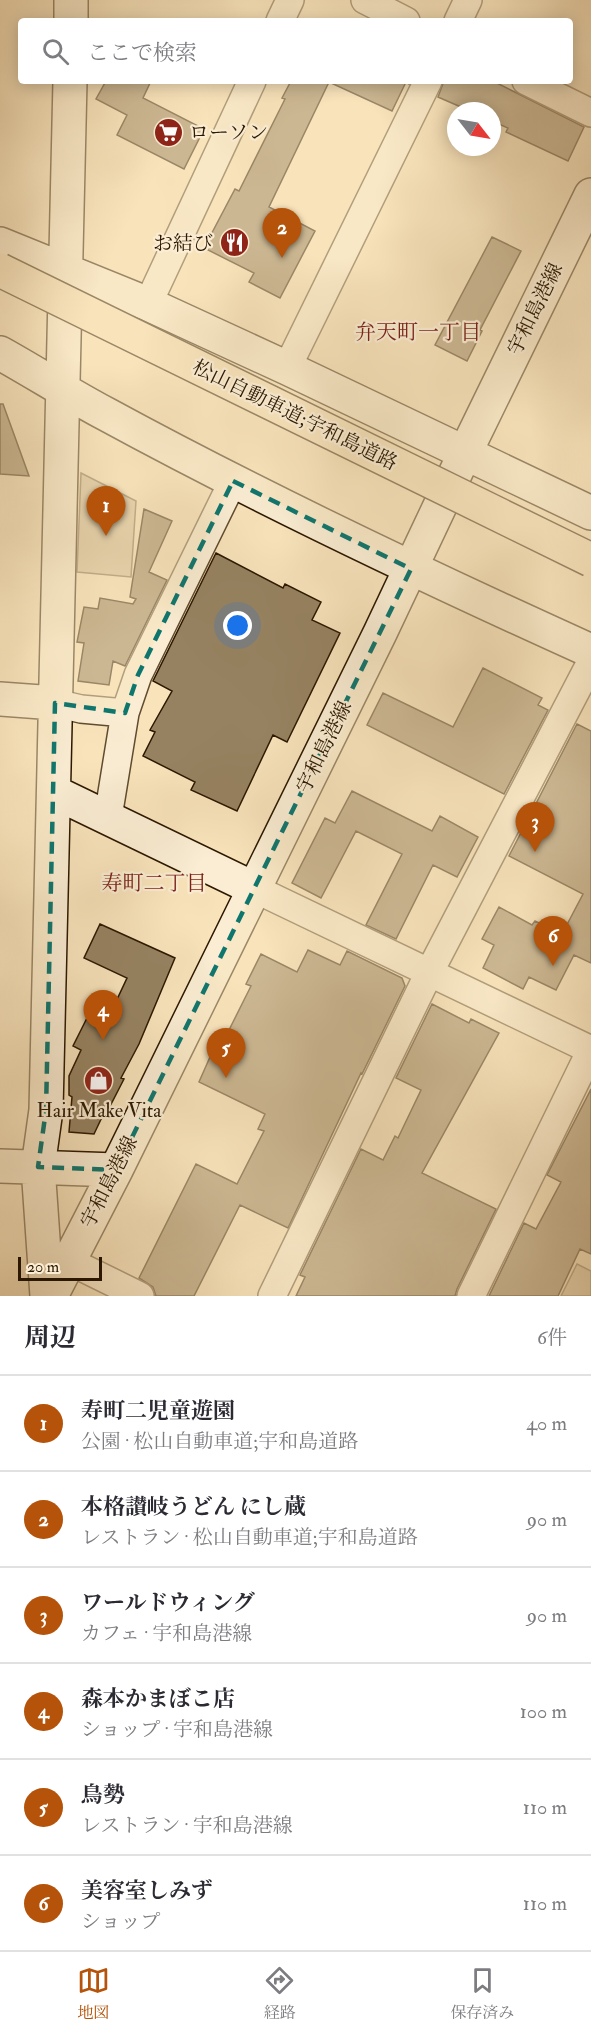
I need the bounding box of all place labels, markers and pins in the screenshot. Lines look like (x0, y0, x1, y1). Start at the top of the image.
supermarket icon: ローソン (152, 116, 184, 148)
place label: ローソン (189, 120, 268, 145)
pin: 2 (262, 208, 302, 258)
restaurant icon: お結び (218, 227, 250, 259)
place label: お結び (153, 231, 213, 256)
pin: 1 (86, 486, 126, 536)
pin: 3 (516, 802, 554, 852)
pin: 6 (534, 916, 572, 966)
pin: 4 (84, 990, 122, 1040)
pin: 5 (206, 1028, 246, 1078)
shop icon: Hair Make Vita (83, 1064, 115, 1096)
place label: Hair Make Vita (37, 1098, 162, 1123)

